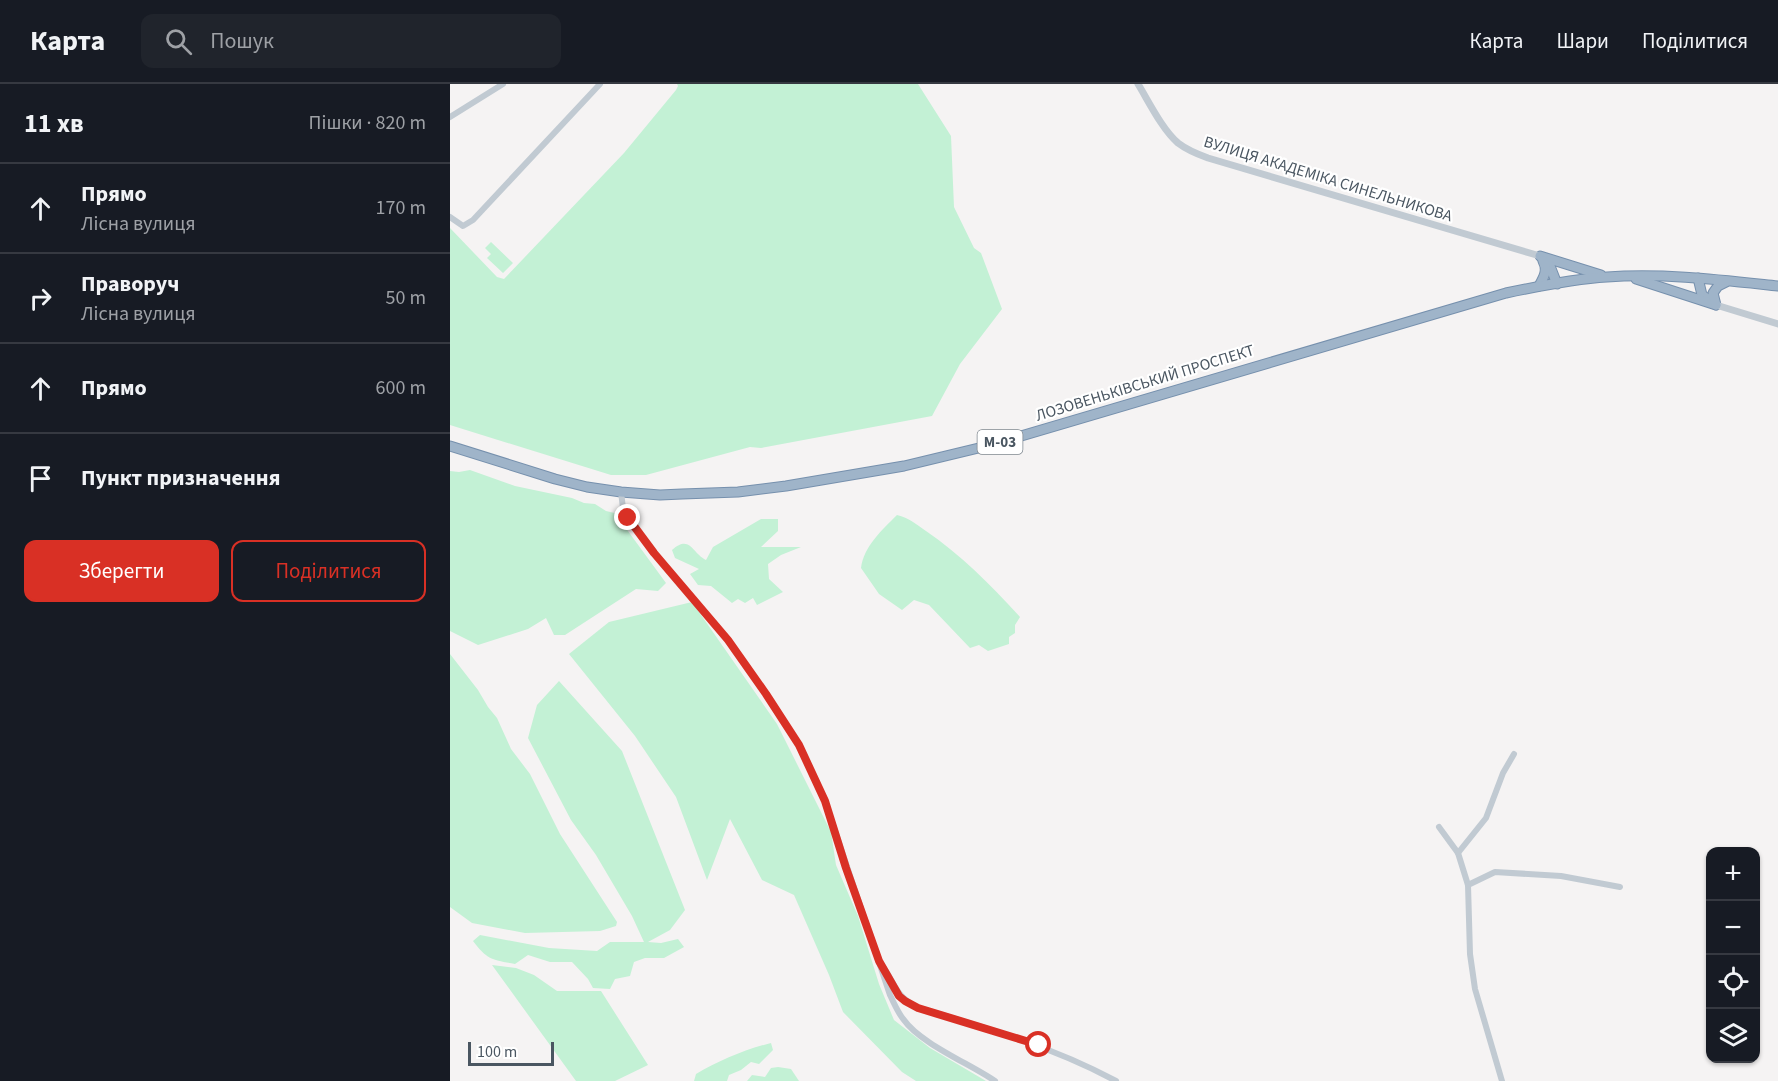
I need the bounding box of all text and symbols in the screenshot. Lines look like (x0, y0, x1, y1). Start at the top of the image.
search box (141, 14, 561, 68)
text: Карта (30, 21, 105, 61)
icon: search (162, 25, 195, 58)
text: Пошук (210, 25, 274, 57)
text: Карта (1470, 26, 1523, 56)
text: Шари (1556, 26, 1609, 56)
text: Поділитися (1642, 26, 1748, 56)
text: 11 хв (24, 105, 84, 142)
text: Пішки · 820 m (309, 109, 426, 137)
street label: ВУЛИЦЯ АКАДЕМІКА СИНЕЛЬНИКОВА (1201, 131, 1455, 227)
text: Прямо (81, 178, 147, 210)
icon: ahead (24, 192, 57, 225)
text: 170 m (376, 194, 426, 222)
text: Лісна вулиця (81, 210, 196, 238)
text: Праворуч (81, 268, 179, 300)
icon: right (24, 282, 57, 315)
text: 50 m (386, 284, 426, 312)
text: Лісна вулиця (81, 300, 196, 328)
street label: ЛОЗОВЕНЬКІВСЬКИЙ ПРОСПЕКТ (1033, 339, 1257, 427)
icon: ahead (24, 372, 57, 405)
text: Прямо (81, 372, 147, 404)
text: 600 m (376, 374, 426, 402)
road number: М-03 (978, 430, 1022, 454)
icon: arrive (24, 462, 57, 495)
text: Пункт призначення (81, 462, 281, 494)
route end (614, 504, 640, 530)
button: Зберегти (24, 540, 219, 602)
button: Поділитися (231, 540, 426, 602)
map controls (1706, 847, 1760, 1063)
button: + (1706, 847, 1760, 901)
button: − (1706, 901, 1760, 955)
button: locate (1706, 955, 1760, 1009)
button: layers (1706, 1009, 1760, 1063)
route start (1025, 1031, 1051, 1057)
scale bar (468, 1039, 554, 1066)
text: 100 m (477, 1041, 517, 1063)

